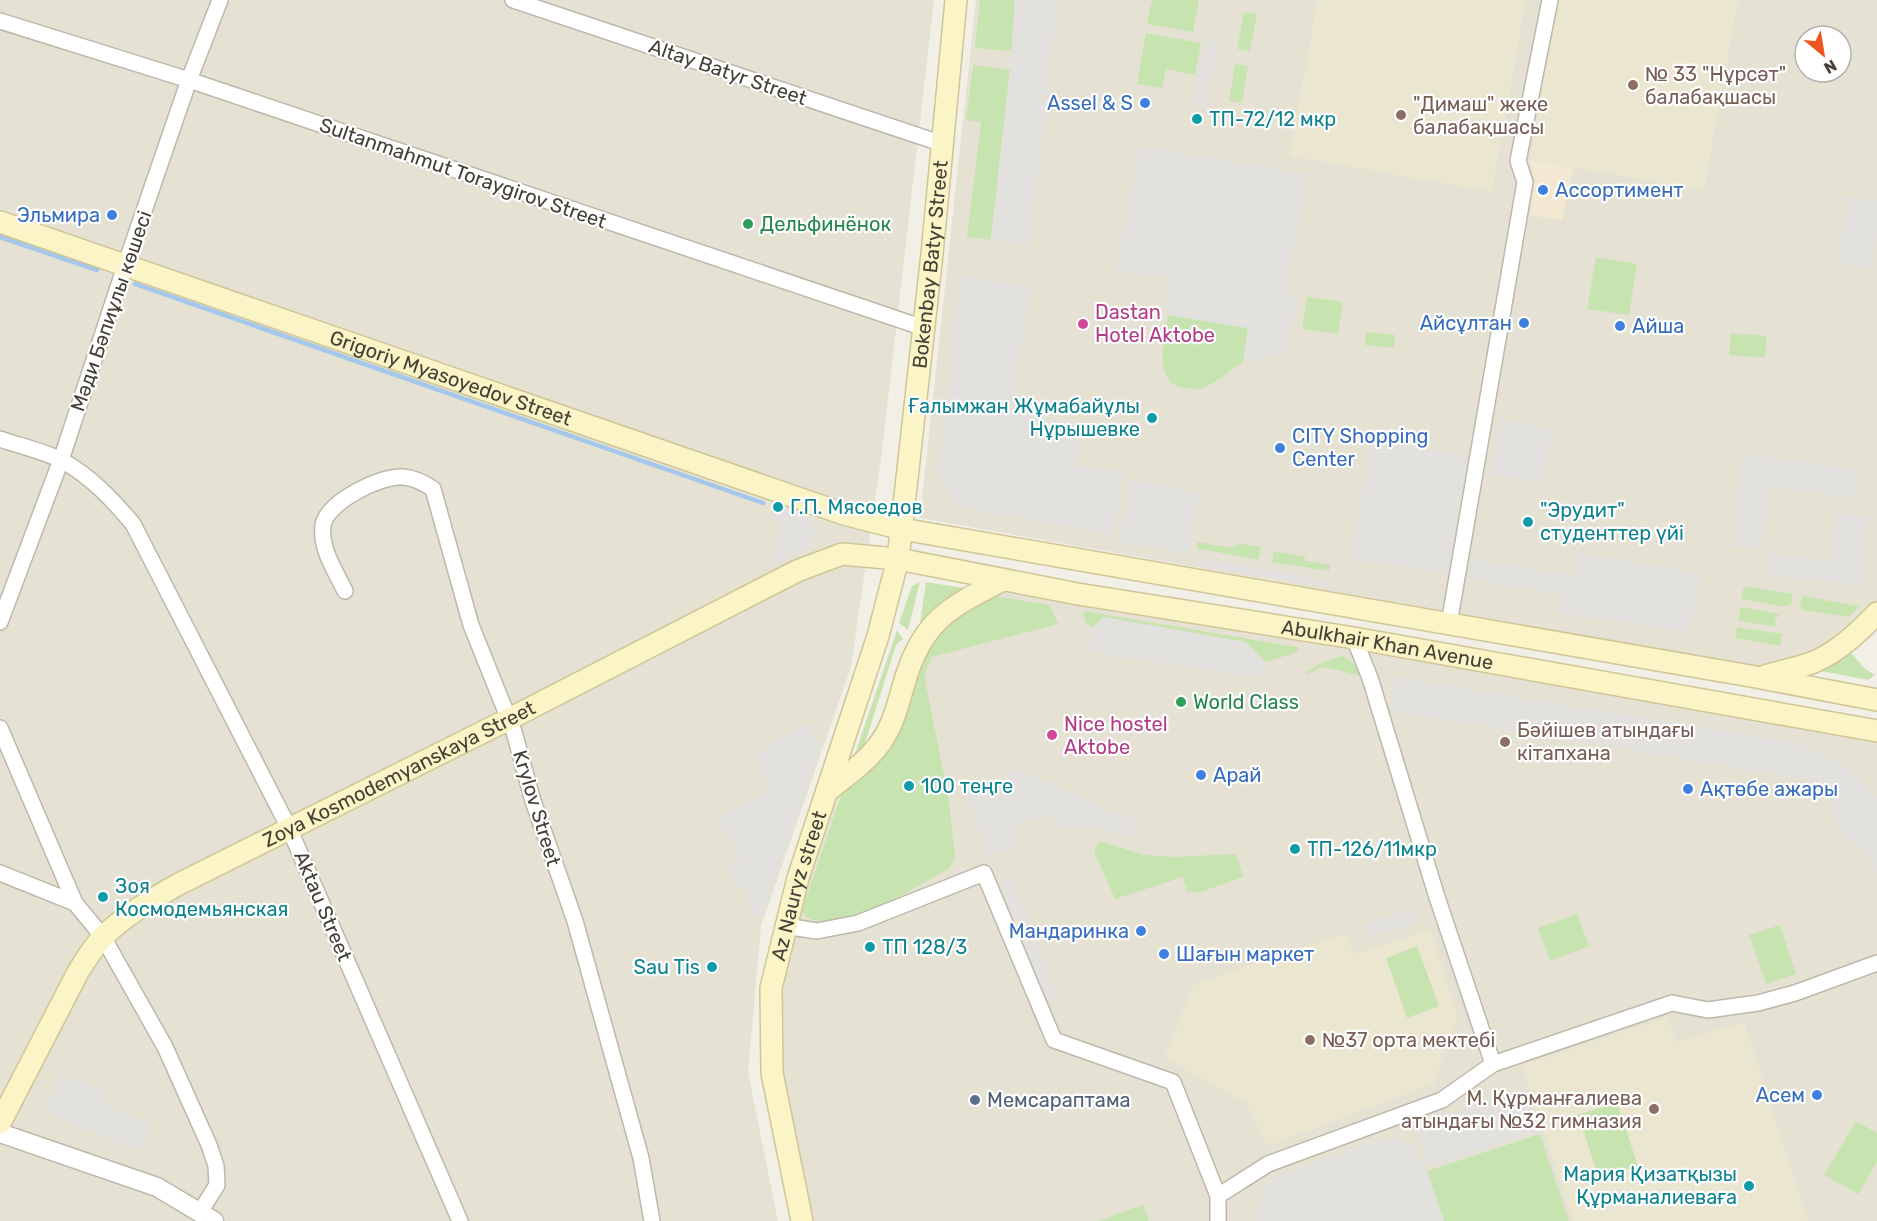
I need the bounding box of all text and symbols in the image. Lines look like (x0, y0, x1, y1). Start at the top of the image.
north arrow (1793, 24, 1853, 84)
street label: Altay Batyr Street (646, 34, 810, 110)
text: N (1821, 55, 1840, 78)
place label: № 33 "Нұрсәт" балабақшасы (1645, 62, 1786, 109)
marker: № 33 "Нұрсәт" балабақшасы (1626, 78, 1640, 92)
place label: Assel & S (1047, 91, 1133, 115)
place label: "Димаш" жеке балабақшасы (1413, 92, 1548, 139)
marker: Assel & S (1138, 96, 1152, 110)
place label: ТП-72/12 мкр (1209, 107, 1336, 131)
marker: "Димаш" жеке балабақшасы (1394, 108, 1408, 122)
street label: Sultanmahmut Toraygirov Street (316, 112, 610, 234)
marker: ТП-72/12 мкр (1190, 112, 1204, 126)
street label: Bokenbay Batyr Street (907, 159, 953, 370)
place label: Ассортимент (1555, 178, 1684, 202)
marker: Ассортимент (1536, 183, 1550, 197)
place label: Эльмира (17, 203, 100, 227)
street label: Мәди Бәпиұлы көшесі (65, 208, 157, 414)
marker: Эльмира (105, 208, 119, 222)
place label: Дельфинёнок (760, 212, 891, 236)
marker: Дельфинёнок (741, 217, 755, 231)
place label: Dastan Hotel Aktobe (1095, 300, 1215, 347)
place label: Айсұлтан (1420, 311, 1512, 335)
place label: Айша (1632, 314, 1684, 338)
marker: Айсұлтан (1517, 316, 1531, 330)
marker: Dastan Hotel Aktobe (1076, 317, 1090, 331)
marker: Айша (1613, 319, 1627, 333)
street label: Grigoriy Myasoyedov Street (327, 325, 575, 431)
place label: Ғалымжан Жұмабайұлы Нұрышевке (908, 394, 1140, 441)
marker: Ғалымжан Жұмабайұлы Нұрышевке (1145, 411, 1159, 425)
place label: CITY Shopping Center (1292, 424, 1428, 471)
marker: CITY Shopping Center (1273, 441, 1287, 455)
place label: Г.П. Мясоедов (790, 495, 923, 519)
place label: "Эрудит" студенттер үйі (1540, 498, 1684, 545)
marker: Г.П. Мясоедов (771, 500, 785, 514)
marker: "Эрудит" студенттер үйі (1521, 515, 1535, 529)
street label: Abulkhair Khan Avenue (1280, 615, 1495, 675)
place label: World Class (1193, 690, 1299, 714)
street label: Zoya Kosmodemyanskaya Street (259, 695, 540, 852)
marker: World Class (1174, 695, 1188, 709)
place label: Nice hostel Aktobe (1064, 712, 1168, 759)
place label: Бәйішев атындағы кітапхана (1517, 718, 1695, 765)
marker: Nice hostel Aktobe (1045, 728, 1059, 742)
marker: Бәйішев атындағы кітапхана (1498, 735, 1512, 749)
street label: Krylov Street (508, 747, 566, 869)
place label: Арай (1213, 763, 1262, 787)
marker: Арай (1194, 768, 1208, 782)
place label: 100 теңге (921, 774, 1013, 798)
place label: Ақтөбе ажары (1700, 777, 1838, 801)
marker: 100 теңге (902, 779, 916, 793)
marker: Ақтөбе ажары (1681, 782, 1695, 796)
street label: Az Nauryz street (766, 807, 831, 963)
place label: ТП-126/11мкр (1307, 837, 1437, 861)
marker: ТП-126/11мкр (1288, 842, 1302, 856)
street label: Aktau Street (289, 847, 357, 965)
place label: Зоя Космодемьянская (115, 874, 289, 921)
marker: Зоя Космодемьянская (96, 890, 110, 904)
place label: Мандаринка (1009, 919, 1129, 943)
marker: Мандаринка (1134, 924, 1148, 938)
place label: ТП 128/3 (882, 935, 967, 959)
marker: ТП 128/3 (863, 940, 877, 954)
place label: Шағын маркет (1176, 942, 1314, 966)
marker: Шағын маркет (1157, 947, 1171, 961)
place label: Sau Tis (634, 955, 700, 979)
marker: Sau Tis (705, 960, 719, 974)
place label: №37 орта мектебі (1322, 1028, 1495, 1052)
marker: №37 орта мектебі (1303, 1033, 1317, 1047)
place label: Асем (1756, 1083, 1805, 1107)
place label: М. Құрманғалиева атындағы №32 гимназия (1401, 1086, 1642, 1133)
place label: Мемсараптама (987, 1088, 1131, 1112)
marker: Асем (1810, 1088, 1824, 1102)
marker: Мемсараптама (968, 1093, 982, 1107)
marker: М. Құрманғалиева атындағы №32 гимназия (1647, 1102, 1661, 1116)
place label: Мария Қизатқызы Құрманалиеваға (1563, 1162, 1737, 1209)
marker: Мария Қизатқызы Құрманалиеваға (1742, 1179, 1756, 1193)

